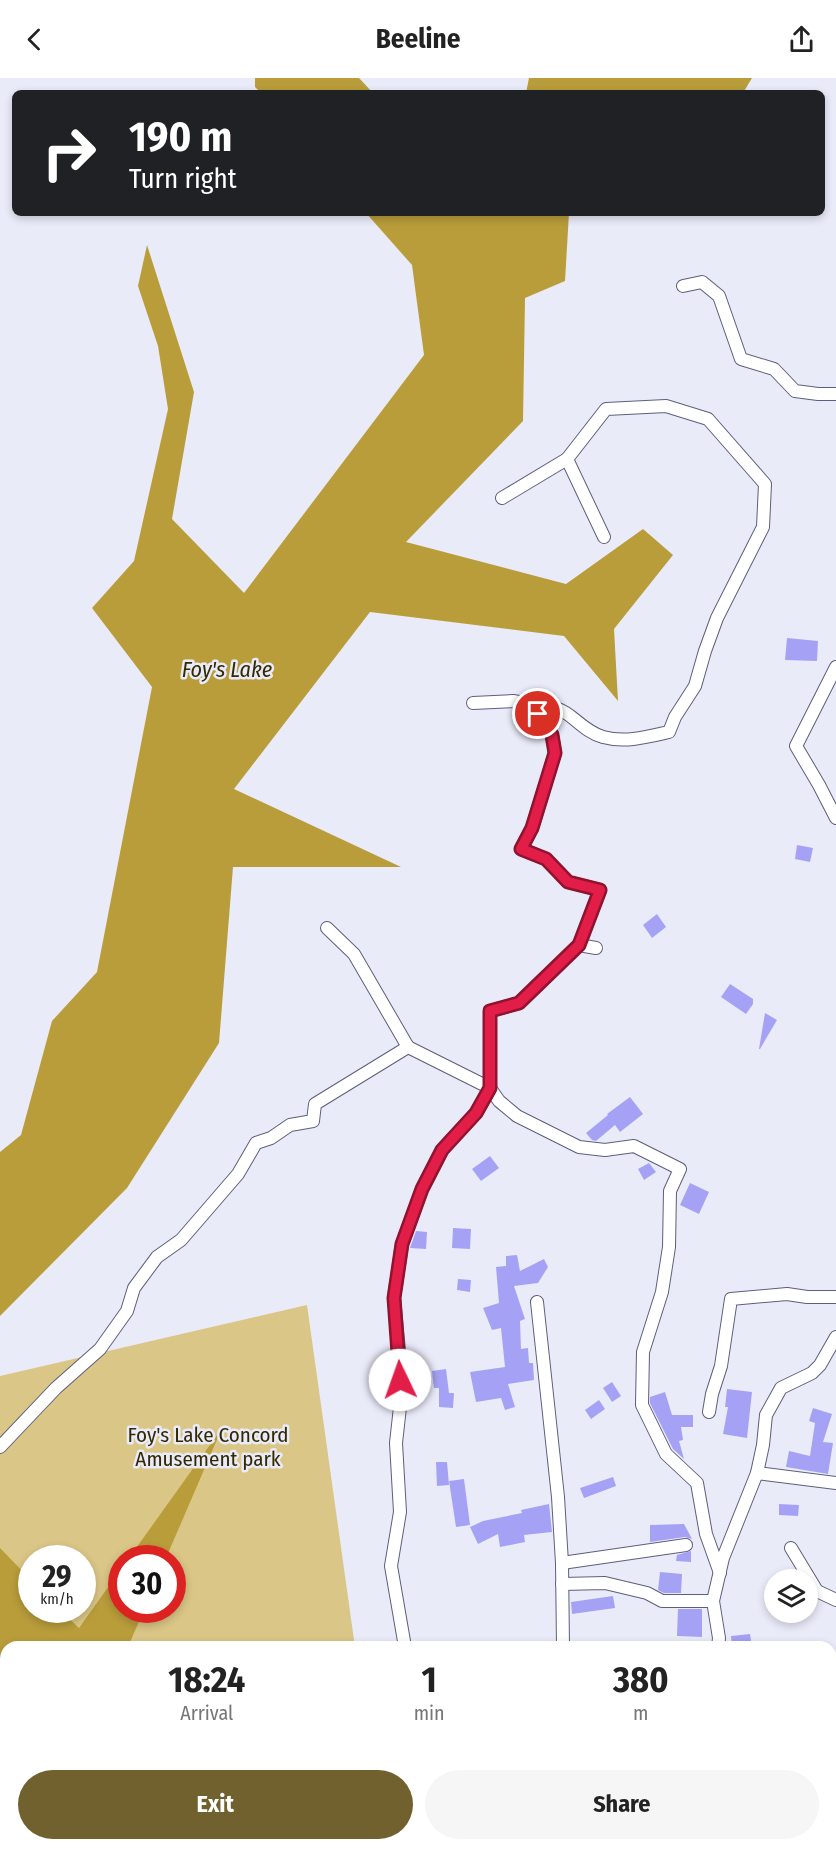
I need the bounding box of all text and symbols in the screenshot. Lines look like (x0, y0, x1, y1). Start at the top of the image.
icon: back (18, 23, 51, 56)
text: Beeline (376, 23, 460, 55)
icon: share (785, 23, 818, 56)
text: 190 m (129, 112, 232, 162)
icon: right (30, 114, 108, 192)
text: Turn right (129, 163, 237, 195)
water label: Foy's Lake (182, 656, 272, 683)
pin (512, 688, 563, 739)
icon: arrive (521, 697, 554, 730)
position arrow (368, 1348, 432, 1412)
park label: Foy's Lake Concord Amusement park (127, 1422, 289, 1472)
speed limit sign: 30 (108, 1545, 186, 1623)
text: 29 (42, 1559, 72, 1595)
map controls (764, 1569, 818, 1623)
button: layers (764, 1569, 818, 1623)
text: km/h (40, 1590, 74, 1608)
text: 18:24 (168, 1658, 245, 1702)
text: 1 (421, 1658, 437, 1702)
text: 380 (613, 1658, 669, 1702)
text: Arrival (180, 1701, 233, 1725)
text: min (414, 1701, 445, 1725)
text: m (633, 1701, 648, 1725)
button: Exit (18, 1770, 413, 1839)
button: Share (425, 1770, 819, 1839)

